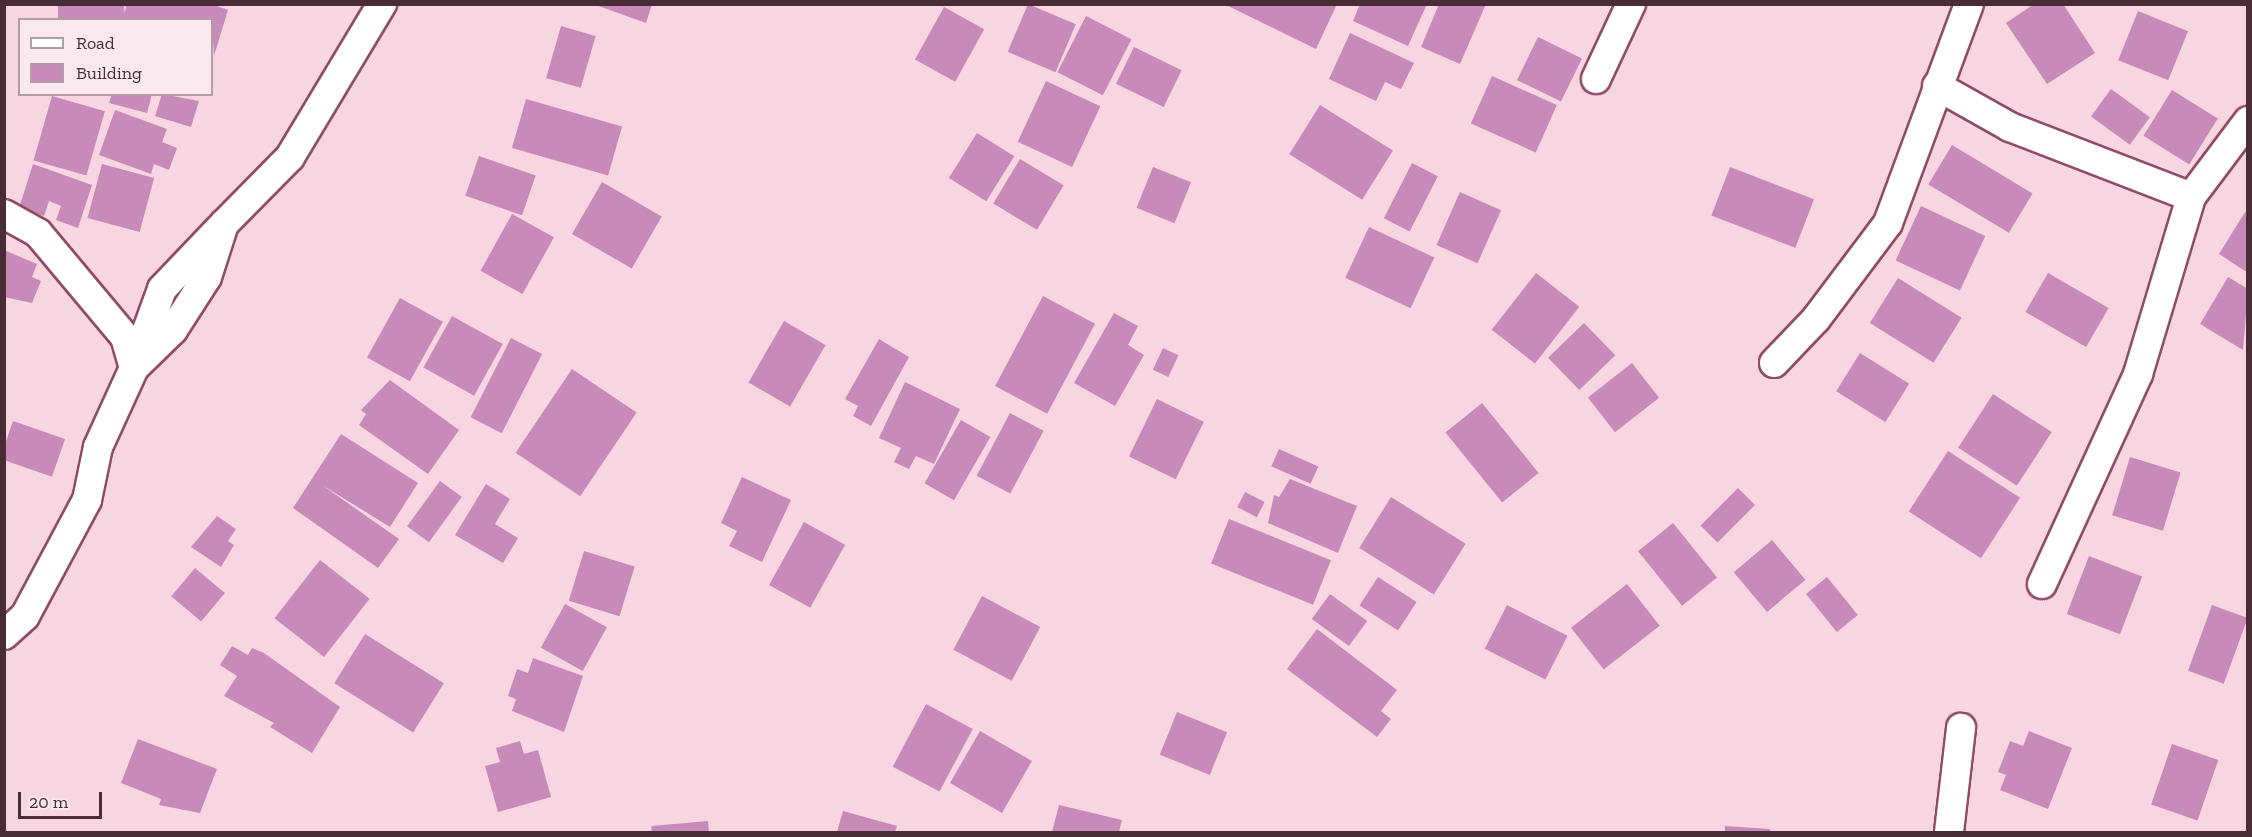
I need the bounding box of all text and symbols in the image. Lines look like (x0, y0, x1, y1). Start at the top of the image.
legend (18, 18, 213, 96)
text: Road (76, 32, 115, 54)
text: Building (76, 62, 142, 84)
scale bar (21, 780, 105, 818)
text: 20 m (29, 791, 68, 813)

